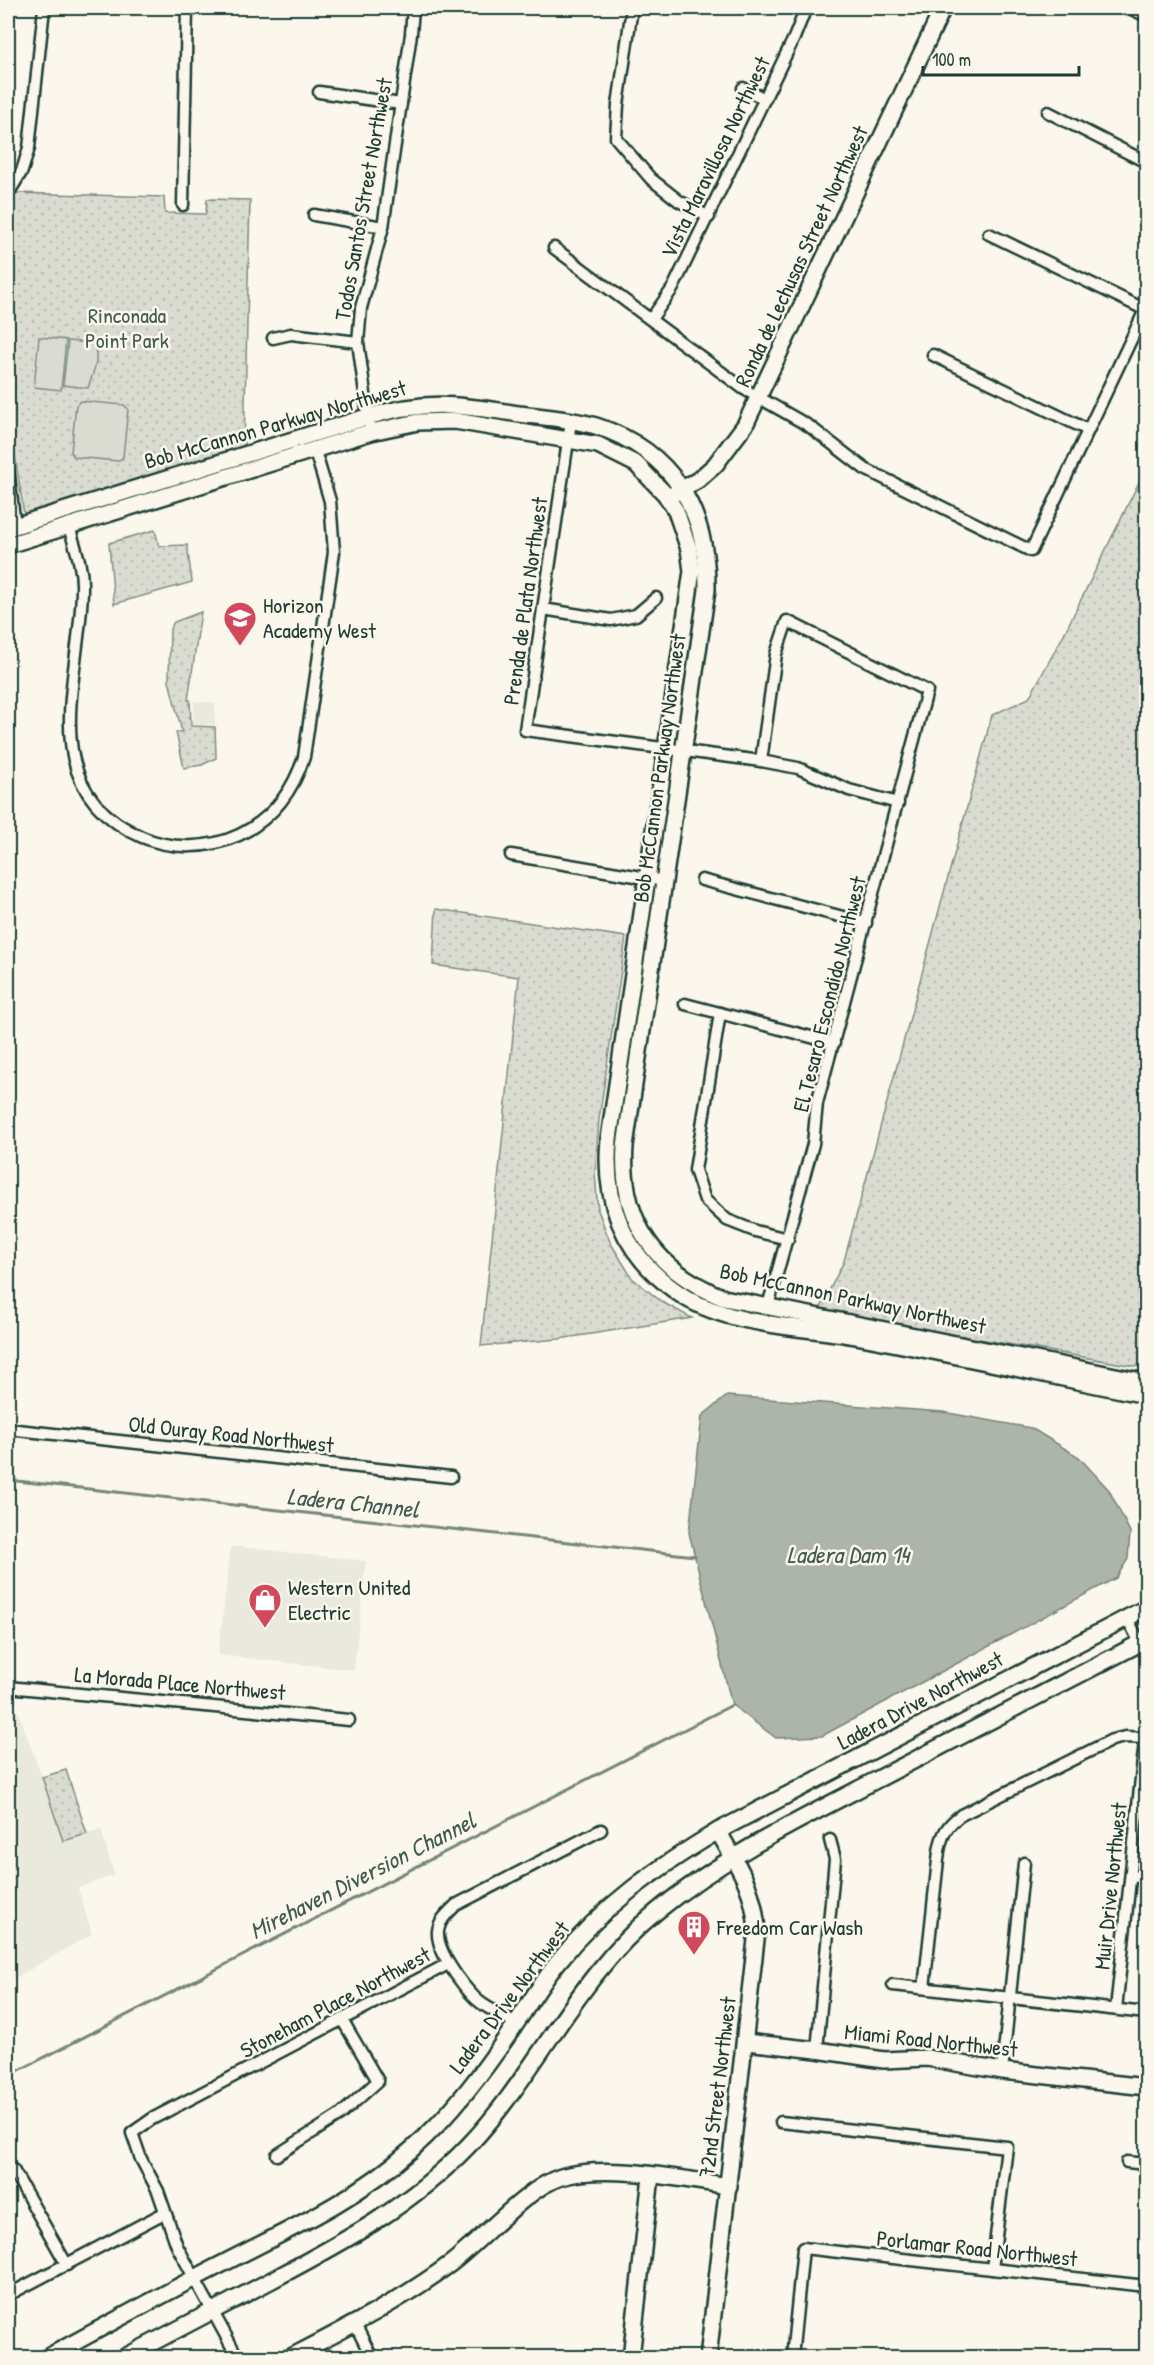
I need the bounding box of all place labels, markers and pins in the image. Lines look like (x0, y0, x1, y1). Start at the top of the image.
place label: Horizon Academy West (263, 590, 376, 645)
school or university icon: Horizon Academy West (222, 600, 258, 647)
place label: Western United Electric (288, 1572, 411, 1627)
shop icon: Western United Electric (247, 1582, 283, 1629)
building icon: Freedom Car Wash (676, 1909, 712, 1956)
place label: Freedom Car Wash (716, 1912, 863, 1942)

